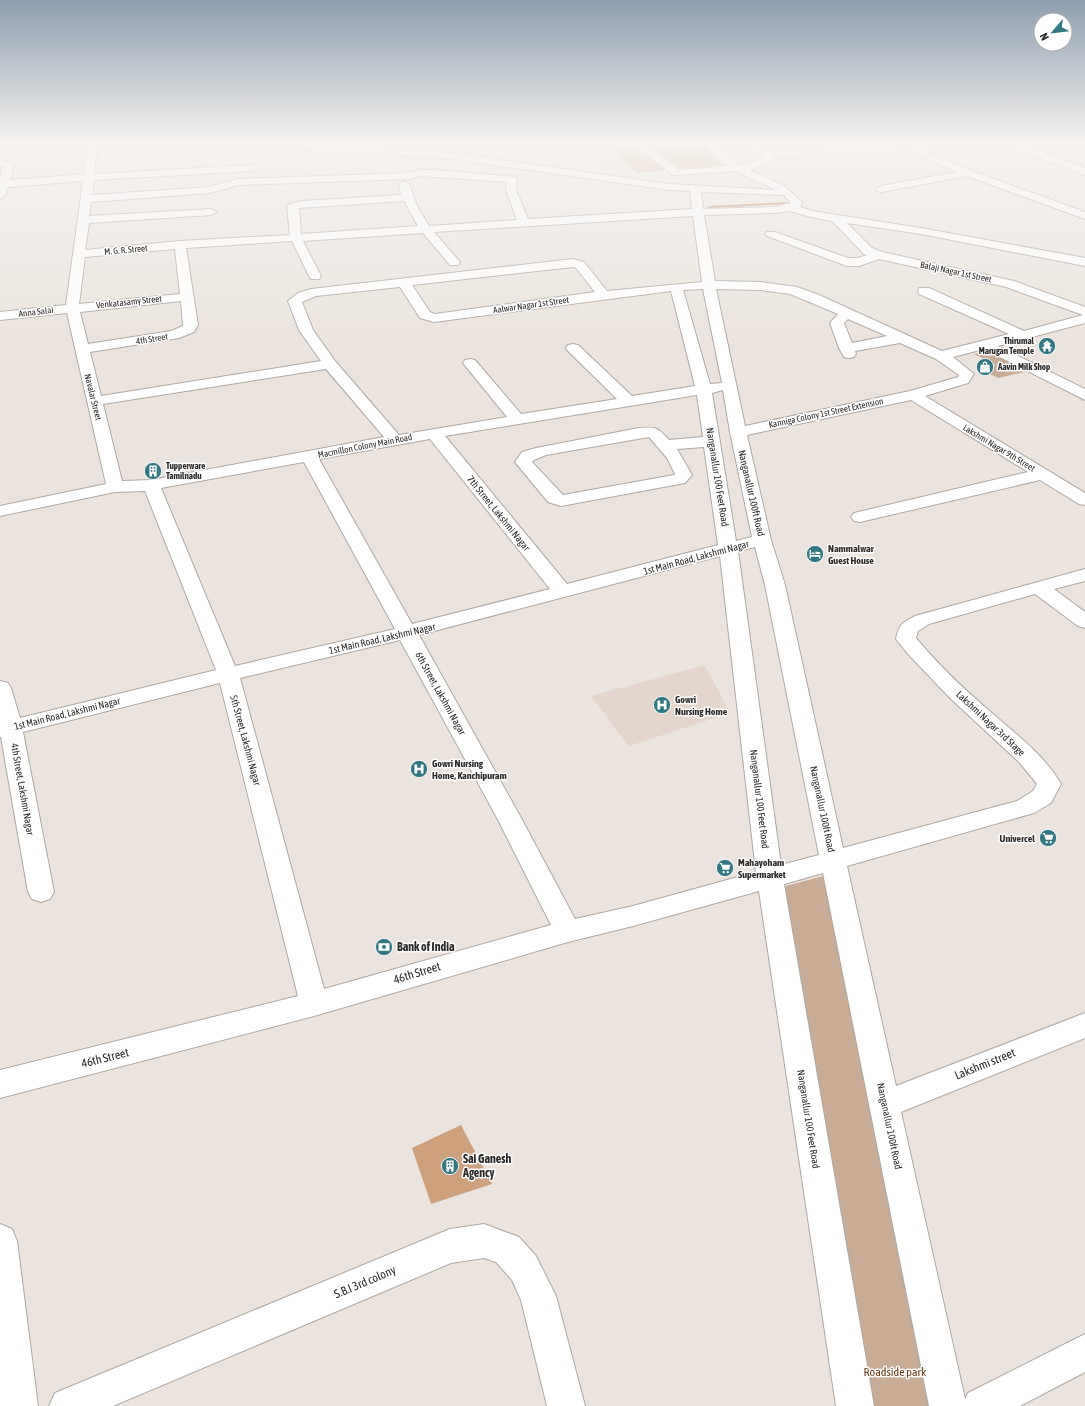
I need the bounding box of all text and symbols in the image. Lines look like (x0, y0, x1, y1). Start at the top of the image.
north arrow (1033, 12, 1073, 52)
text: N (1037, 31, 1051, 42)
street label: M. G. R. Street (104, 243, 149, 257)
street label: Balaji Nagar 1st Street (919, 260, 993, 285)
street label: Venkatasamy Street (96, 294, 163, 310)
street label: Aalwar Nagar 1st Street (492, 295, 570, 315)
street label: Anna Salai (18, 305, 54, 319)
street label: 4th Street (135, 331, 169, 346)
place label: Thirumal Marugan Temple (979, 336, 1035, 356)
temple icon: Thirumal Marugan Temple (1037, 336, 1057, 356)
shop icon: Aavin Milk Shop (975, 357, 995, 377)
place label: Aavin Milk Shop (997, 362, 1050, 372)
street label: Navalar Street (82, 373, 104, 422)
street label: Kanniga Colony 1st Street Extension (768, 396, 884, 430)
street label: Lakshmi Nagar 9th Street (961, 422, 1037, 474)
street label: Nanganallur 100 Feet Road (704, 427, 731, 527)
street label: Macmillon Colony Main Road (317, 432, 413, 460)
street label: Nanganallur 100ft Road (736, 449, 767, 538)
building icon: Tupperware Tamilnadu (143, 461, 163, 481)
place label: Tupperware Tamilnadu (166, 461, 205, 481)
street label: 7th Street, Lakshmi Nagar (465, 474, 533, 554)
street label: 1st Main Road, Lakshmi Nagar (642, 538, 751, 577)
place label: Nammalwar Guest House (828, 543, 875, 566)
hotel icon: Nammalwar Guest House (805, 544, 825, 564)
street label: 1st Main Road, Lakshmi Nagar (328, 621, 437, 656)
street label: 6th Street, Lakshmi Nagar (413, 650, 469, 738)
street label: Lakshmi Nagar 3rd Stage (954, 689, 1028, 758)
street label: 5th Street, Lakshmi Nagar (228, 694, 263, 788)
place label: Gowri Nursing Home (675, 694, 728, 717)
street label: 1st Main Road, Lakshmi Nagar (13, 695, 122, 732)
hospital icon: Gowri Nursing Home (652, 695, 672, 715)
street label: 4th Street, Lakshmi Nagar (9, 742, 36, 837)
street label: Nanganallur 100 Feet Road (748, 749, 771, 849)
place label: Gowri Nursing Home, Kanchipuram (432, 758, 507, 781)
hospital icon: Gowri Nursing Home, Kanchipuram (409, 759, 429, 779)
street label: Nanganallur 100ft Road (808, 765, 837, 854)
supermarket icon: Univercel (1038, 828, 1058, 848)
place label: Univercel (1000, 833, 1035, 844)
place label: Mahayoham Supermarket (738, 857, 786, 880)
supermarket icon: Mahayoham Supermarket (715, 858, 735, 878)
bank icon: Bank of India (374, 937, 394, 957)
place label: Bank of India (397, 940, 455, 954)
street label: 46th Street (392, 959, 443, 987)
street label: 46th Street (80, 1045, 131, 1071)
street label: Lakshmi street (953, 1045, 1018, 1083)
street label: Nanganallur 100 Feet Road (795, 1069, 822, 1169)
street label: Nanganallur 100ft Road (875, 1082, 904, 1171)
place label: Sai Ganesh Agency (462, 1152, 511, 1180)
building icon: Sai Ganesh Agency (440, 1156, 460, 1176)
street label: S.B.I 3rd colony (332, 1263, 398, 1301)
park label: Roadside park (864, 1365, 927, 1379)

